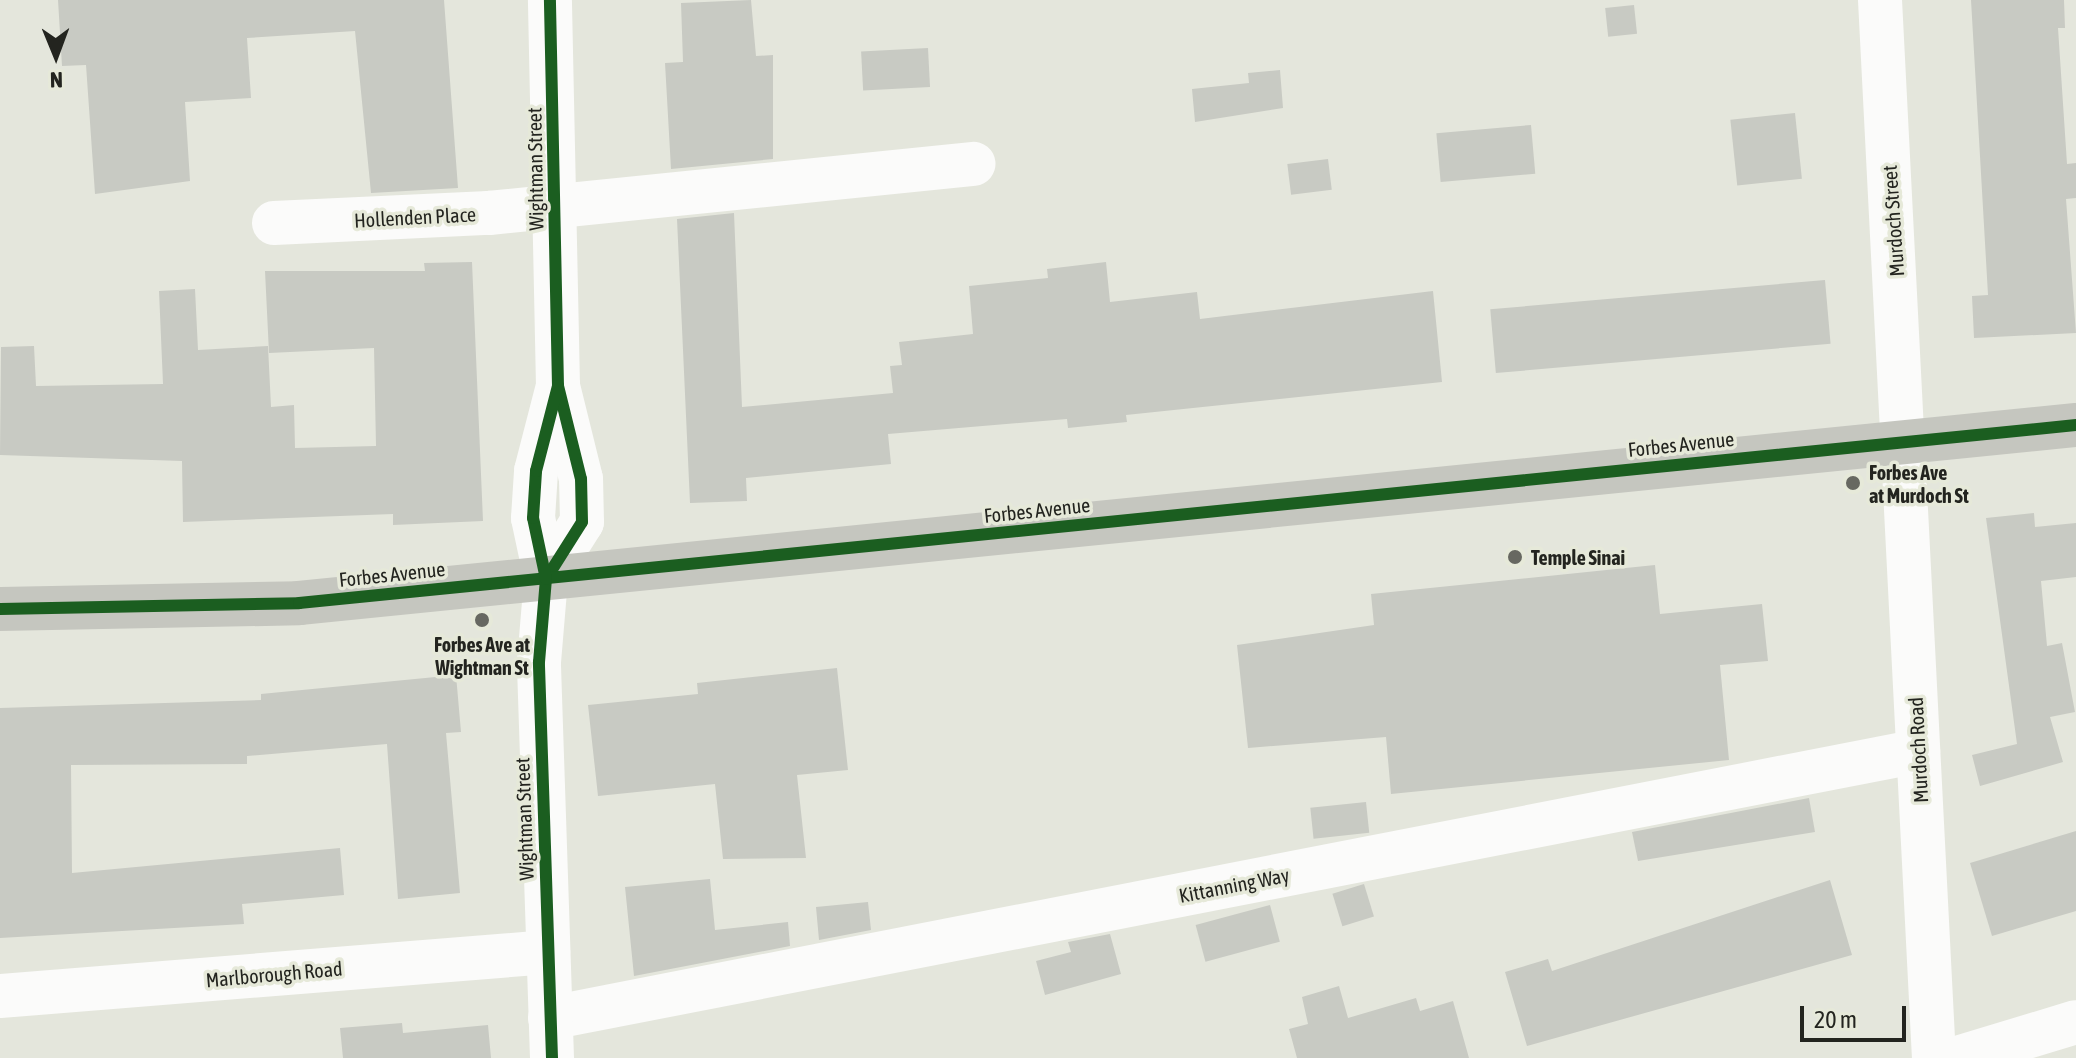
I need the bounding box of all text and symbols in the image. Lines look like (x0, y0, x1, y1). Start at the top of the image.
north arrow (16, 16, 96, 96)
text: N (50, 67, 63, 93)
street label: Wightman Street (522, 107, 548, 231)
street label: Murdoch Street (1877, 165, 1909, 277)
street label: Hollenden Place (353, 202, 477, 232)
street label: Forbes Avenue (1627, 426, 1735, 462)
place label: Forbes Ave at Murdoch St (1869, 460, 1969, 507)
marker: Forbes Ave at Murdoch St (1844, 474, 1862, 492)
street label: Forbes Avenue (983, 492, 1091, 528)
place label: Temple Sinai (1531, 545, 1625, 569)
marker: Temple Sinai (1506, 548, 1524, 566)
street label: Forbes Avenue (338, 556, 446, 592)
marker: Forbes Ave at Wightman St (473, 611, 491, 629)
place label: Forbes Ave at Wightman St (434, 632, 530, 679)
street label: Murdoch Road (1903, 697, 1933, 803)
street label: Wightman Street (510, 757, 538, 881)
street label: Kittanning Way (1177, 863, 1291, 907)
street label: Marlborough Road (205, 956, 343, 992)
scale bar (1804, 990, 1910, 1040)
text: 20 m (1814, 1006, 1857, 1033)

